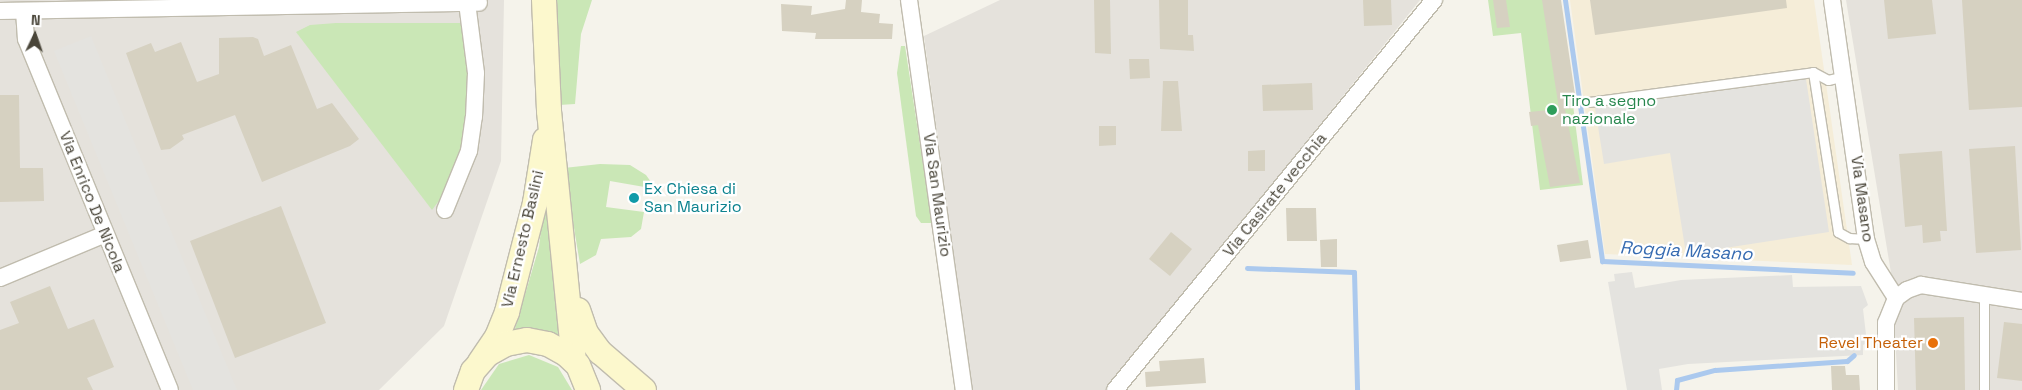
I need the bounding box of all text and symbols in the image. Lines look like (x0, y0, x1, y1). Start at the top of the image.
north arrow (10, 10, 60, 60)
text: N (31, 11, 41, 29)
place label: Tiro a segno nazionale (1562, 91, 1656, 129)
marker: Tiro a segno nazionale (1546, 104, 1558, 116)
street label: Via Enrico De Nicola (55, 129, 129, 275)
street label: Via Casirate vecchia (1219, 129, 1331, 261)
street label: Via San Maurizio (919, 132, 955, 258)
street label: Via Masano (1846, 154, 1878, 244)
street label: Via Ernesto Baslini (498, 168, 548, 310)
place label: Ex Chiesa di San Maurizio (644, 179, 742, 217)
marker: Ex Chiesa di San Maurizio (628, 192, 640, 204)
water label: Roggia Masano (1619, 237, 1753, 265)
place label: Revel Theater (1818, 333, 1923, 353)
marker: Revel Theater (1927, 337, 1939, 349)

